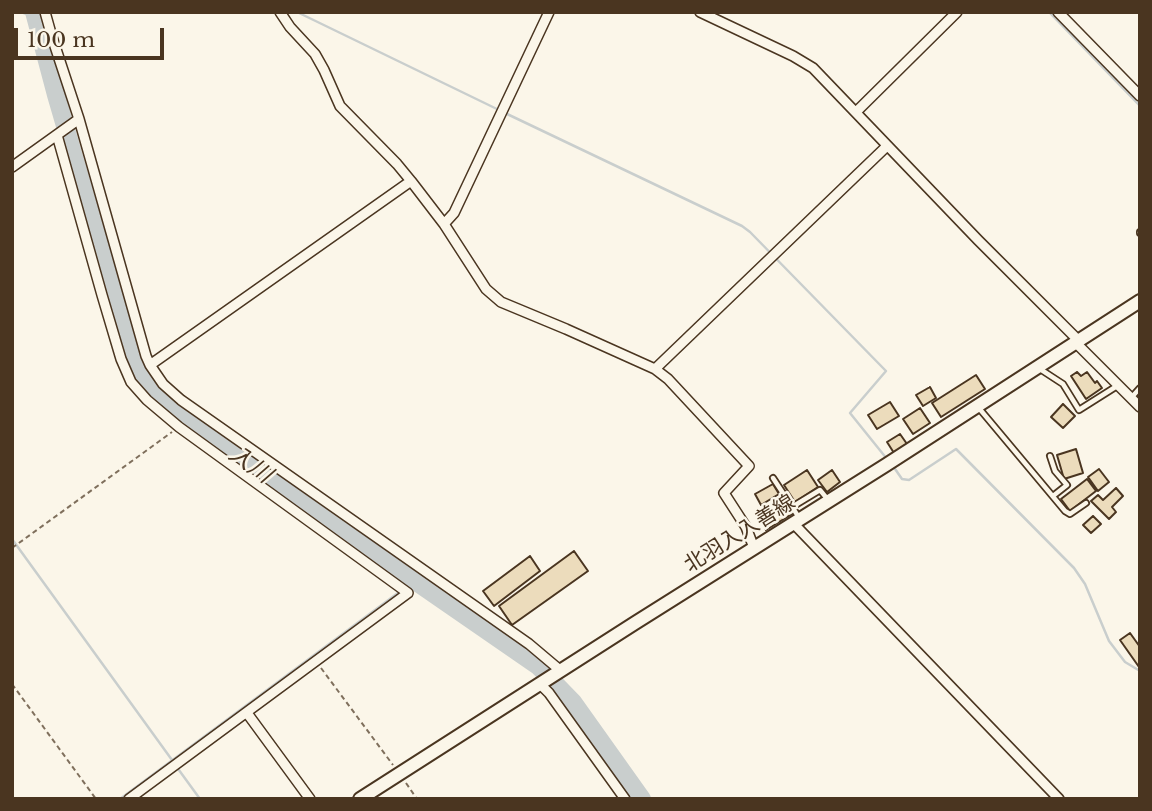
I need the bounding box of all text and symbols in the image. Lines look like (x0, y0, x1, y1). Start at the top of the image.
scale bar (18, 14, 168, 58)
text: 100 m (27, 27, 95, 53)
water label: 入川 (223, 441, 277, 489)
street label: 北羽入入善線 (680, 490, 800, 578)

